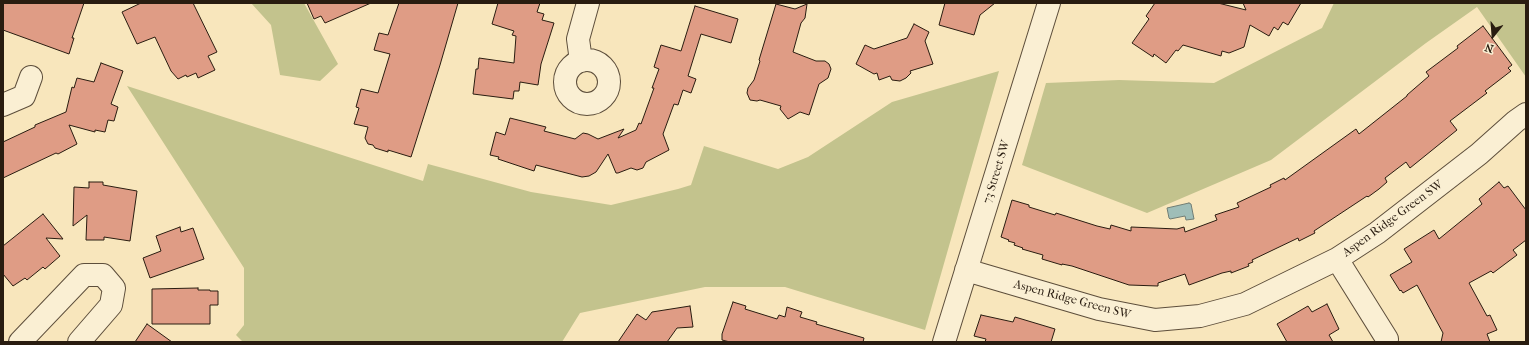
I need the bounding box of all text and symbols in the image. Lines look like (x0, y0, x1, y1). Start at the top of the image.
north arrow (1473, 16, 1513, 56)
text: N (1483, 41, 1495, 55)
street label: 73 Street SW (981, 139, 1013, 205)
street label: Aspen Ridge Green SW (1340, 178, 1446, 260)
street label: Aspen Ridge Green SW (1012, 277, 1132, 323)

